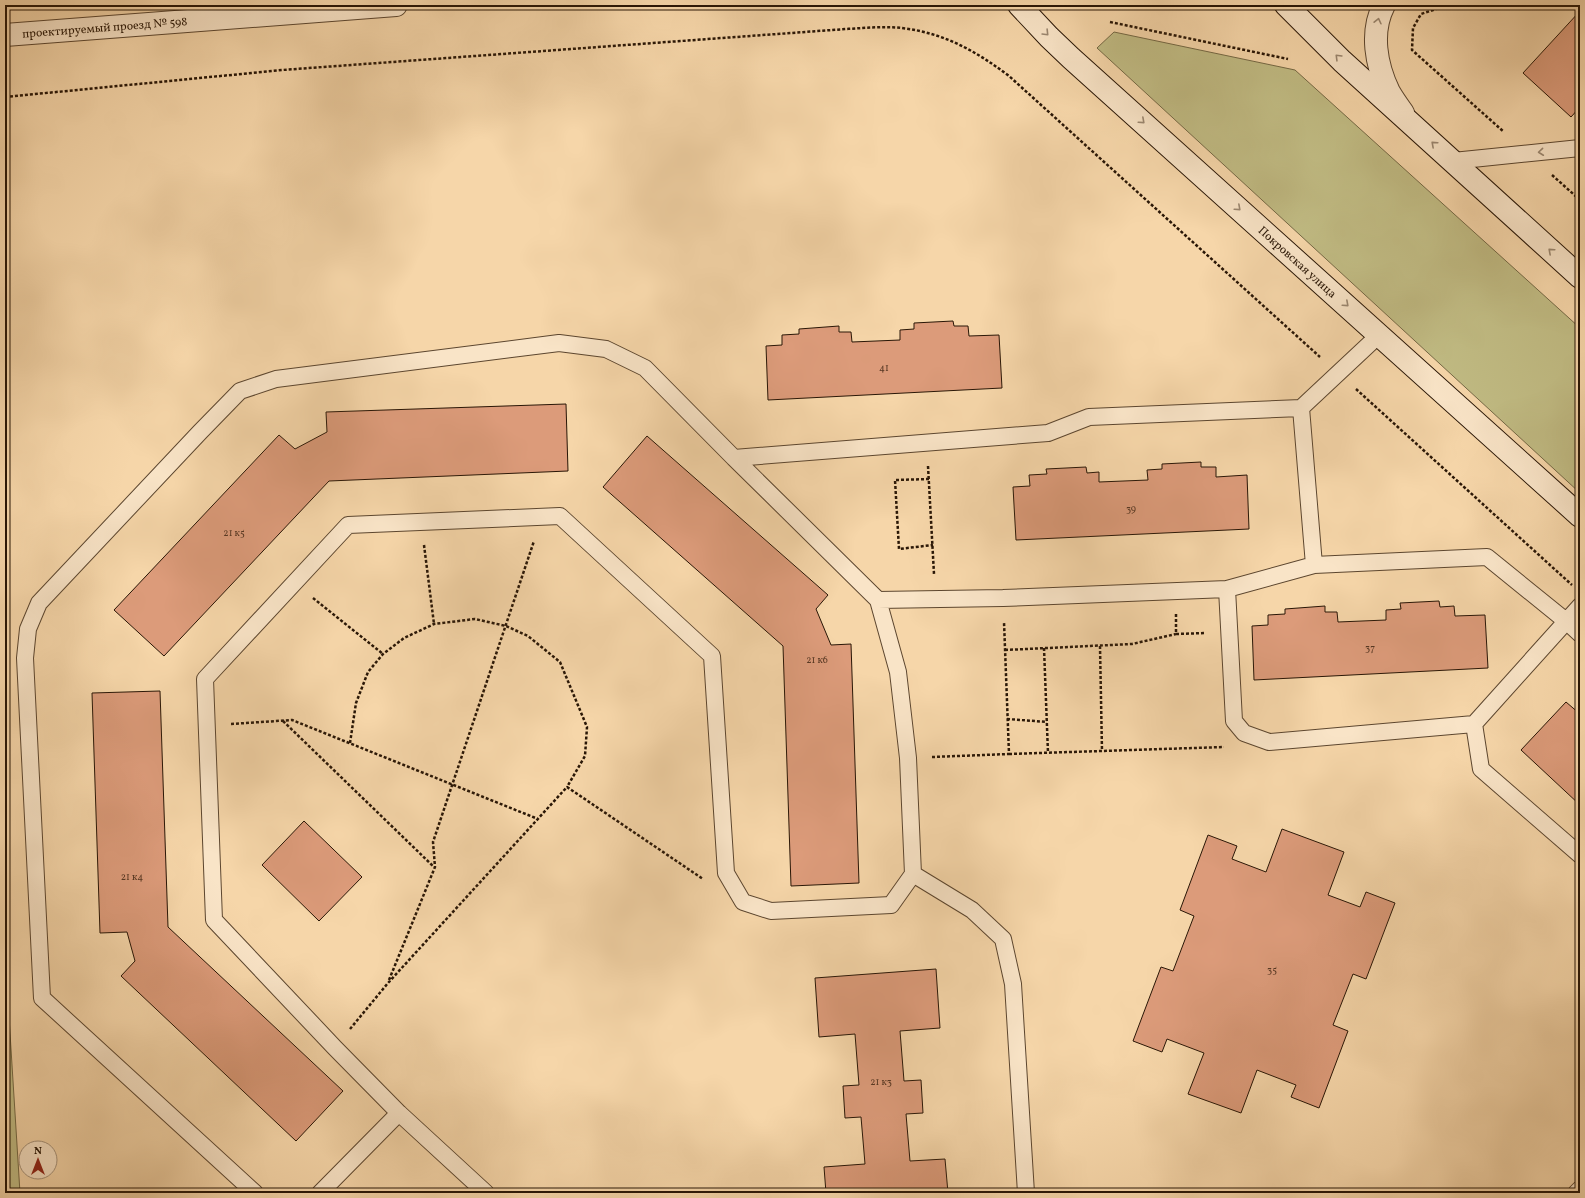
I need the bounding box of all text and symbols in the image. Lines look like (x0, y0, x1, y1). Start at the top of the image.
street label: проектируемый проезд № 598 (22, 14, 188, 43)
one-way arrow (1374, 18, 1382, 24)
one-way arrow (1041, 29, 1048, 36)
one-way arrow (1335, 54, 1343, 62)
one-way arrow (1137, 116, 1145, 124)
one-way arrow (1431, 142, 1439, 149)
one-way arrow (1538, 148, 1544, 157)
one-way arrow (1234, 203, 1241, 210)
street label: Покровская улица (1254, 223, 1340, 302)
one-way arrow (1548, 248, 1556, 255)
one-way arrow (1341, 300, 1348, 307)
house number: 41 (879, 361, 889, 375)
house number: 39 (1126, 502, 1136, 516)
house number: 21 к5 (223, 526, 245, 540)
house number: 37 (1365, 641, 1375, 655)
house number: 21 к6 (806, 653, 828, 667)
house number: 21 к4 (121, 870, 143, 884)
house number: 35 (1267, 963, 1277, 977)
house number: 21 к3 (870, 1075, 892, 1089)
north arrow (18, 1140, 58, 1180)
text: N (34, 1144, 42, 1159)

